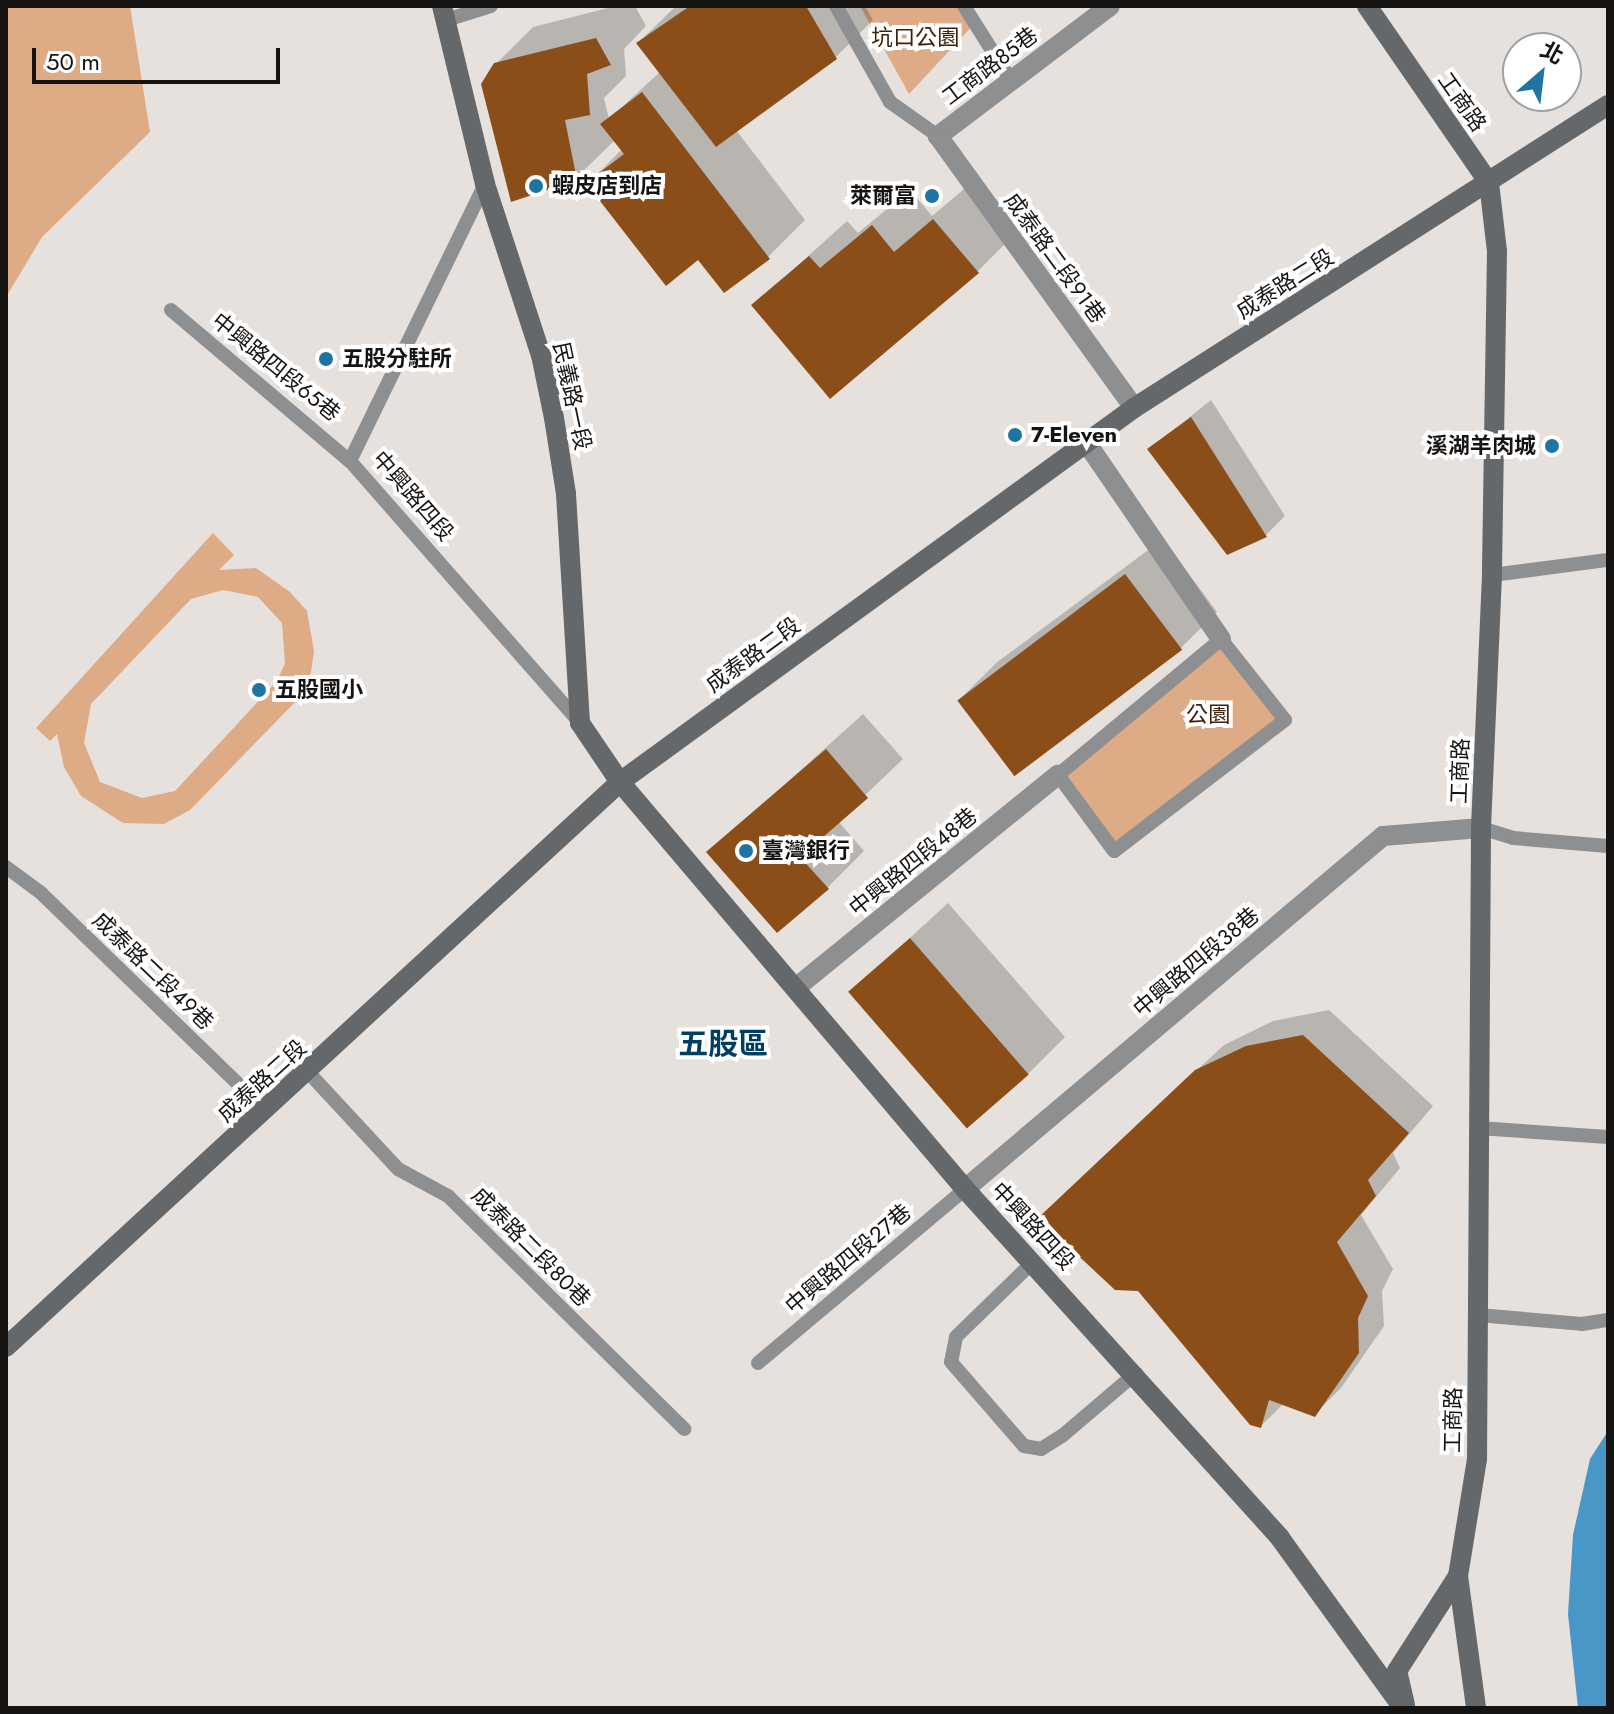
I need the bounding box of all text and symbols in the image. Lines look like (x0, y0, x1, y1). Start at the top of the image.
street label: 工商路85巷 (937, 22, 1043, 110)
park label: 坑口公園 (871, 25, 959, 51)
scale bar (36, 32, 284, 82)
north arrow (1502, 32, 1582, 112)
text: 北 (1535, 33, 1570, 72)
text: 50 m (46, 44, 100, 79)
street label: 工商路 (1432, 67, 1492, 137)
place label: 蝦皮店到店 (552, 173, 662, 199)
marker: 蝦皮店到店 (527, 177, 545, 195)
place label: 萊爾富 (850, 183, 916, 209)
marker: 萊爾富 (923, 187, 941, 205)
street label: 成泰路二段91巷 (999, 188, 1111, 328)
street label: 成泰路二段 (1231, 244, 1339, 324)
street label: 中興路四段65巷 (207, 307, 345, 427)
street label: 民義路一段 (548, 339, 596, 453)
place label: 五股分駐所 (342, 346, 452, 372)
marker: 五股分駐所 (317, 350, 335, 368)
place label: 7-Eleven (1031, 422, 1117, 448)
marker: 7-Eleven (1006, 426, 1024, 444)
place label: 溪湖羊肉城 (1426, 433, 1536, 459)
marker: 溪湖羊肉城 (1543, 437, 1561, 455)
street label: 中興路四段 (367, 446, 459, 546)
street label: 成泰路二段 (701, 612, 805, 698)
place label: 五股國小 (275, 677, 363, 703)
marker: 五股國小 (250, 681, 268, 699)
park label: 公園 (1186, 702, 1230, 728)
street label: 工商路 (1446, 738, 1474, 804)
street label: 中興路四段48巷 (844, 802, 982, 922)
place label: 臺灣銀行 (762, 838, 850, 864)
marker: 臺灣銀行 (737, 842, 755, 860)
street label: 中興路四段38巷 (1128, 902, 1264, 1022)
street label: 成泰路二段49巷 (87, 907, 219, 1035)
district label: 五股區 (678, 1026, 768, 1062)
street label: 成泰路二段 (212, 1034, 312, 1128)
street label: 中興路四段 (986, 1177, 1080, 1275)
street label: 成泰路二段80巷 (466, 1182, 596, 1312)
street label: 中興路四段27巷 (780, 1199, 916, 1319)
street label: 工商路 (1439, 1387, 1467, 1453)

